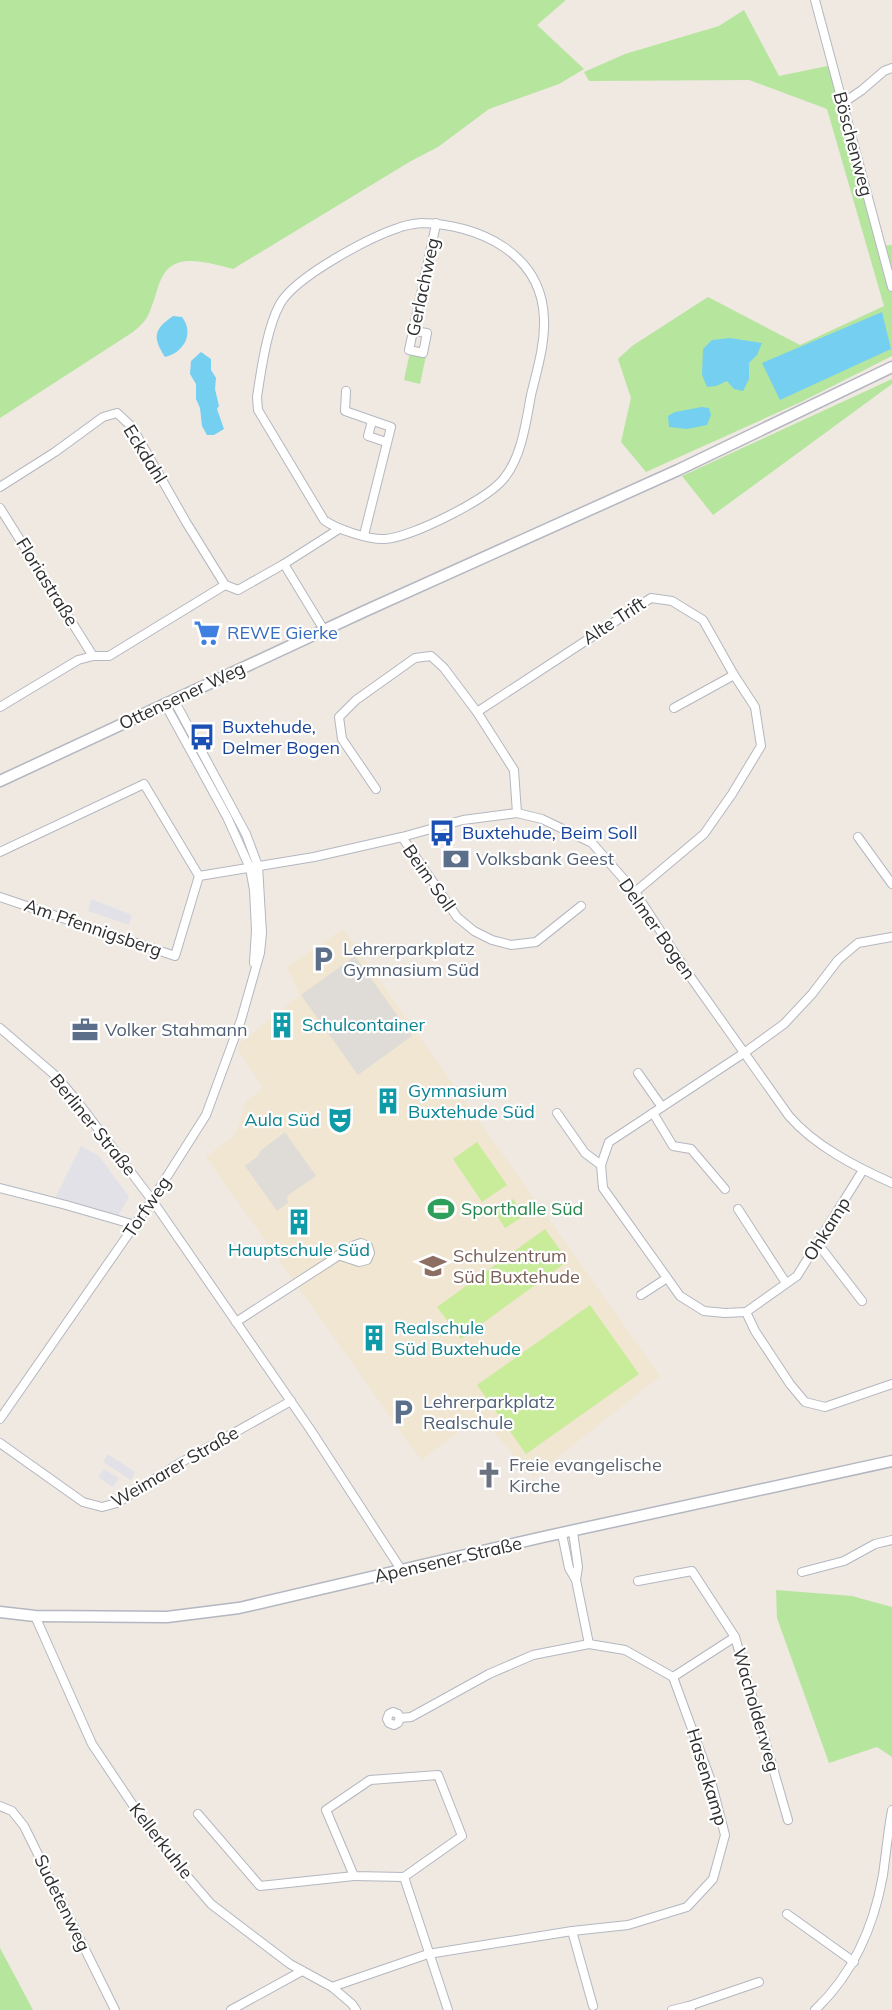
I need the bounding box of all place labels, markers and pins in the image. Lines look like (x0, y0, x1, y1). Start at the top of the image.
supermarket icon: REWE Gierke (192, 618, 222, 648)
place label: REWE Gierke (227, 621, 338, 644)
place label: Buxtehude, Delmer Bogen (222, 715, 340, 759)
bus stop icon: Buxtehude, Delmer Bogen (187, 722, 217, 752)
bus stop icon: Buxtehude, Beim Soll (427, 818, 457, 848)
place label: Buxtehude, Beim Soll (462, 821, 637, 844)
bank icon: Volksbank Geest (441, 844, 471, 874)
place label: Volksbank Geest (476, 847, 614, 870)
place label: Lehrerparkplatz Gymnasium Süd (343, 937, 479, 981)
parking icon: Lehrerparkplatz Gymnasium Süd (308, 944, 338, 974)
building icon: Schulcontainer (267, 1010, 297, 1040)
place label: Schulcontainer (302, 1013, 426, 1036)
office icon: Volker Stahmann (70, 1015, 100, 1045)
place label: Volker Stahmann (105, 1018, 248, 1041)
place label: Gymnasium Buxtehude Süd (408, 1079, 535, 1123)
building icon: Gymnasium Buxtehude Süd (373, 1086, 403, 1116)
theatre icon: Aula Süd (325, 1105, 355, 1135)
place label: Aula Süd (244, 1108, 320, 1131)
sports icon: Sporthalle Süd (426, 1194, 456, 1224)
place label: Sporthalle Süd (461, 1197, 583, 1220)
building icon: Hauptschule Süd (284, 1207, 314, 1237)
place label: Hauptschule Süd (228, 1238, 370, 1261)
place label: Schulzentrum Süd Buxtehude (453, 1244, 580, 1288)
school or university icon: Schulzentrum Süd Buxtehude (418, 1251, 448, 1281)
place label: Realschule Süd Buxtehude (394, 1316, 521, 1360)
building icon: Realschule Süd Buxtehude (359, 1323, 389, 1353)
place label: Lehrerparkplatz Realschule (423, 1390, 555, 1434)
parking icon: Lehrerparkplatz Realschule (388, 1397, 418, 1427)
place label: Freie evangelische Kirche (509, 1453, 662, 1497)
church icon: Freie evangelische Kirche (474, 1460, 504, 1490)

